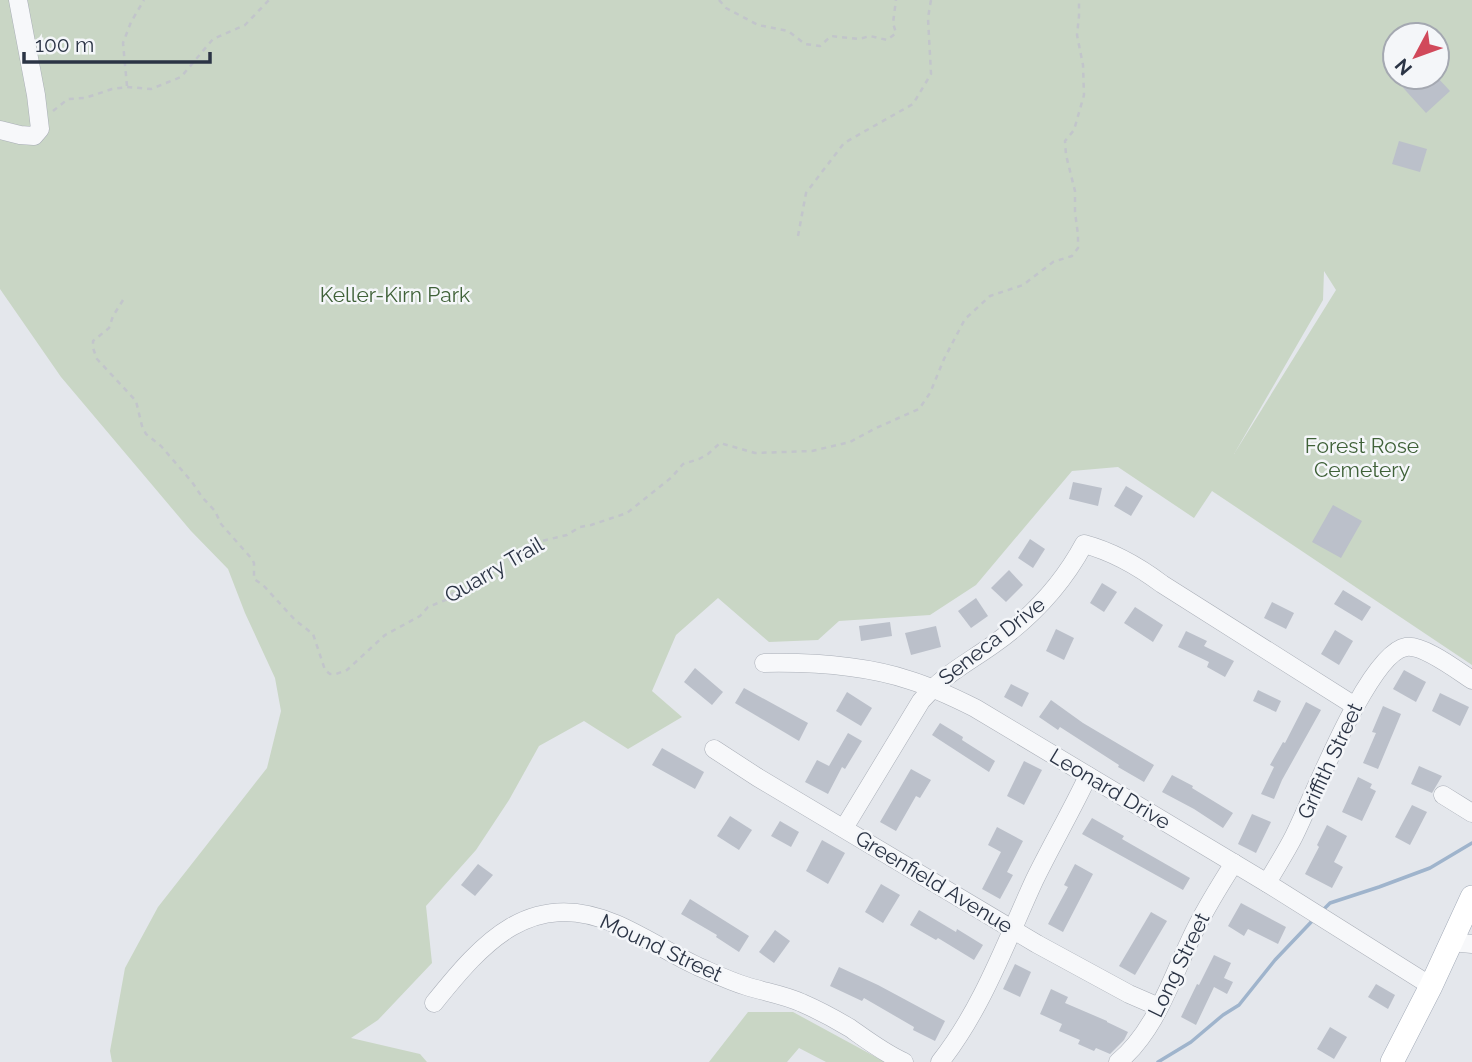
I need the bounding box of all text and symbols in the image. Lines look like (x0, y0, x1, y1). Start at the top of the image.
scale bar (24, 21, 210, 65)
north arrow (1381, 21, 1451, 91)
text: 100 m (35, 32, 94, 57)
text: N (1390, 54, 1416, 80)
park label: Keller-Kirn Park (320, 282, 470, 307)
park label: Forest Rose Cemetery (1305, 433, 1419, 482)
street label: Quarry Trail (440, 531, 548, 608)
street label: Seneca Drive (934, 591, 1050, 690)
street label: Griffith Street (1292, 699, 1367, 823)
street label: Leonard Drive (1045, 743, 1175, 834)
street label: Greenfield Avenue (851, 825, 1017, 938)
street label: Mound Street (596, 908, 726, 987)
street label: Long Street (1142, 908, 1215, 1021)

